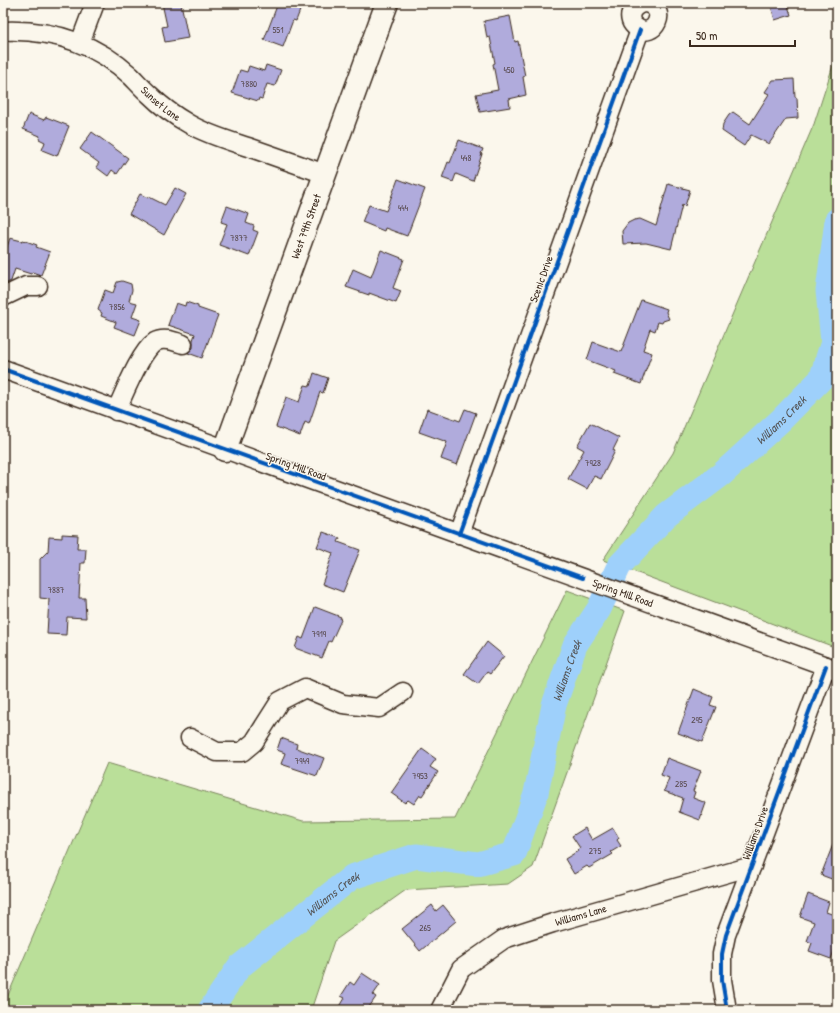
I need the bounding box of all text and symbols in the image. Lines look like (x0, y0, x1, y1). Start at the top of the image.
scale bar (690, 22, 795, 48)
house number: 551 (273, 24, 283, 36)
text: 50 m (696, 27, 717, 44)
house number: 450 (503, 64, 515, 76)
house number: 7880 (241, 78, 257, 90)
street label: Sunset Lane (138, 83, 184, 124)
house number: 448 (461, 152, 471, 164)
street label: West 79th Street (288, 192, 324, 261)
house number: 444 (398, 202, 409, 214)
house number: 7877 (230, 232, 248, 244)
street label: Scenic Drive (526, 253, 556, 304)
house number: 7856 (109, 301, 125, 313)
water label: Williams Creek (752, 390, 810, 448)
street label: Spring Mill Road (264, 449, 329, 484)
house number: 7928 (585, 457, 601, 469)
street label: Spring Mill Road (591, 575, 656, 610)
house number: 7887 (48, 584, 65, 596)
house number: 7919 (312, 628, 327, 640)
water label: Williams Creek (548, 635, 586, 703)
house number: 295 (691, 714, 703, 726)
house number: 7949 (295, 755, 310, 767)
house number: 7953 (412, 770, 428, 782)
house number: 285 (675, 778, 687, 790)
street label: Williams Drive (739, 804, 771, 862)
house number: 275 (589, 845, 601, 857)
water label: Williams Creek (302, 867, 362, 919)
street label: Williams Lane (554, 901, 609, 929)
house number: 265 (419, 922, 431, 934)

